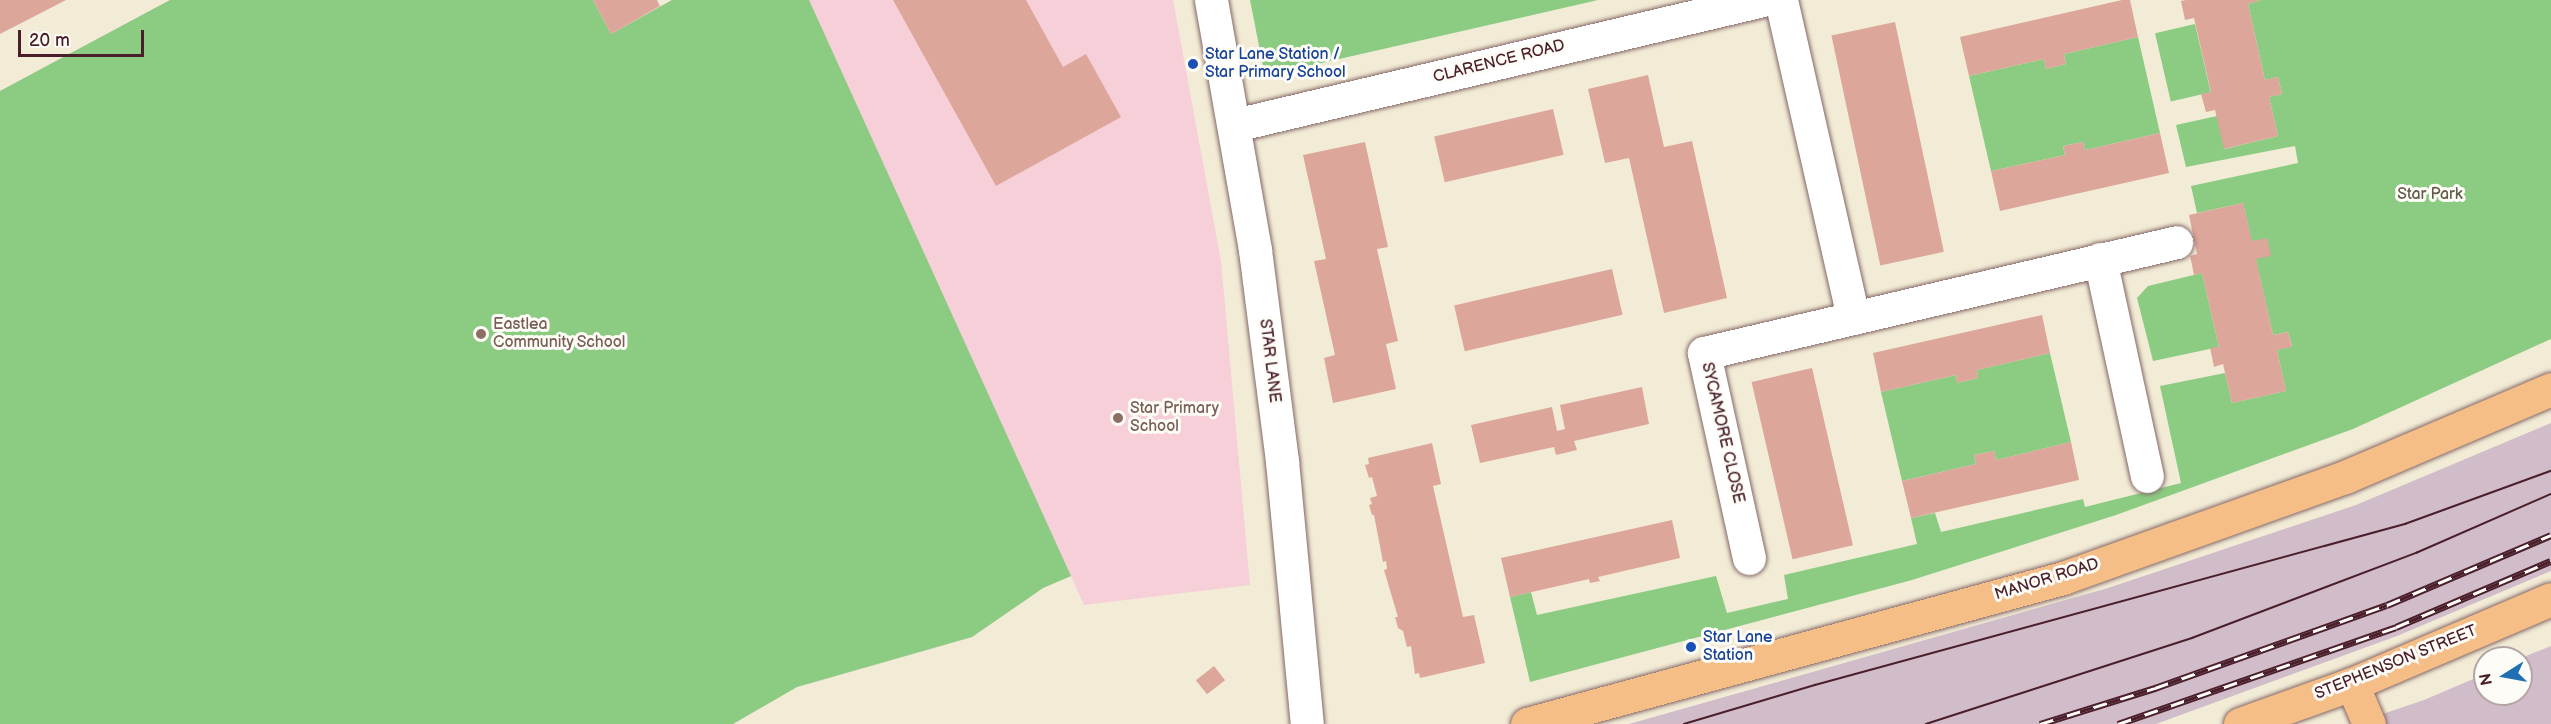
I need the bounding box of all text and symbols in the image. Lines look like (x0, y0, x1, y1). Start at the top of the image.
scale bar (21, 18, 147, 56)
text: 20 m (29, 30, 70, 51)
street label: CLARENCE ROAD (1431, 36, 1567, 88)
place label: Star Lane Station / Star Primary School (1205, 45, 1347, 83)
marker: Star Lane Station / Star Primary School (1186, 57, 1200, 71)
park label: Star Park (2397, 185, 2463, 205)
place label: Eastlea Community School (493, 315, 627, 353)
street label: STAR LANE (1254, 318, 1284, 404)
marker: Eastlea Community School (474, 327, 488, 341)
street label: SYCAMORE CLOSE (1696, 361, 1748, 505)
place label: Star Primary School (1130, 399, 1219, 437)
marker: Star Primary School (1111, 411, 1125, 425)
street label: MANOR ROAD (1993, 555, 2101, 605)
street label: STEPHENSON STREET (2312, 622, 2480, 704)
place label: Star Lane Station (1703, 628, 1773, 666)
marker: Star Lane Station (1684, 640, 1698, 654)
north arrow (2473, 646, 2533, 706)
text: N (2476, 671, 2497, 687)

